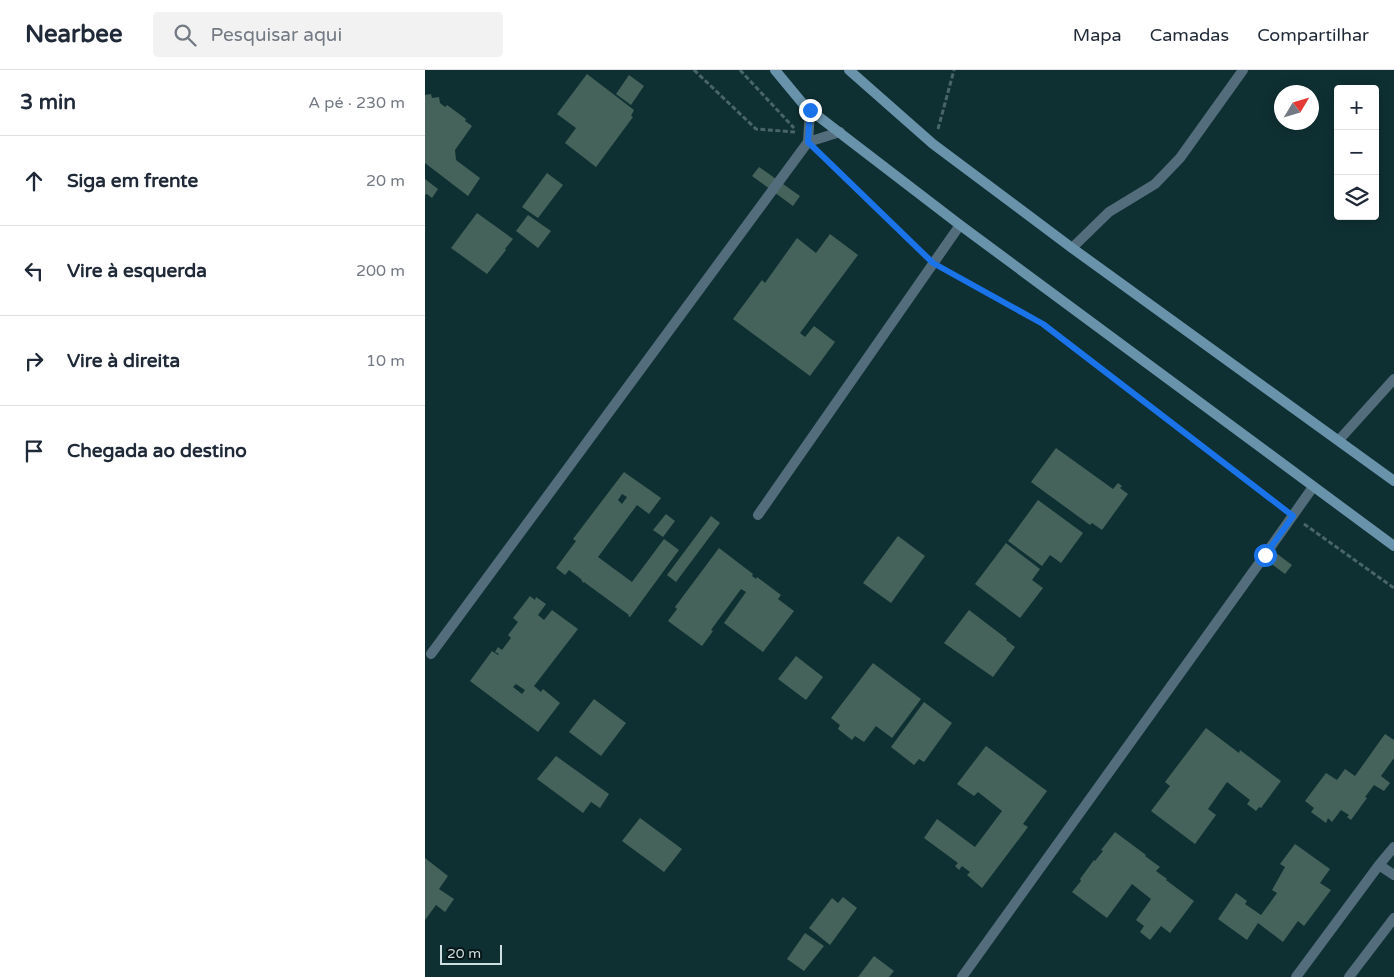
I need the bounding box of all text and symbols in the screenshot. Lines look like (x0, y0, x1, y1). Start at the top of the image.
search box (153, 12, 503, 57)
text: Nearbee (25, 20, 123, 49)
icon: search (171, 21, 199, 49)
text: Pesquisar aqui (211, 24, 342, 46)
text: Mapa (1073, 24, 1122, 46)
text: Camadas (1150, 24, 1229, 46)
text: Compartilhar (1257, 24, 1369, 46)
north arrow (1274, 85, 1319, 130)
map controls (1334, 85, 1379, 220)
button: + (1334, 85, 1379, 130)
text: 3 min (20, 90, 76, 115)
text: A pé · 230 m (308, 93, 405, 113)
route end (799, 99, 822, 122)
button: − (1334, 130, 1379, 175)
icon: ahead (20, 167, 48, 195)
text: Siga em frente (67, 170, 198, 192)
text: 20 m (366, 171, 405, 191)
button: layers (1334, 175, 1379, 220)
icon: left (20, 257, 48, 285)
text: Vire à esquerda (67, 260, 207, 282)
text: 200 m (356, 261, 405, 281)
icon: right (20, 347, 48, 375)
text: Vire à direita (67, 350, 180, 372)
text: 10 m (366, 351, 405, 371)
icon: arrive (20, 437, 48, 465)
text: Chegada ao destino (67, 440, 247, 462)
route start (1254, 544, 1277, 567)
scale bar (440, 942, 503, 965)
text: 20 m (447, 945, 481, 962)

